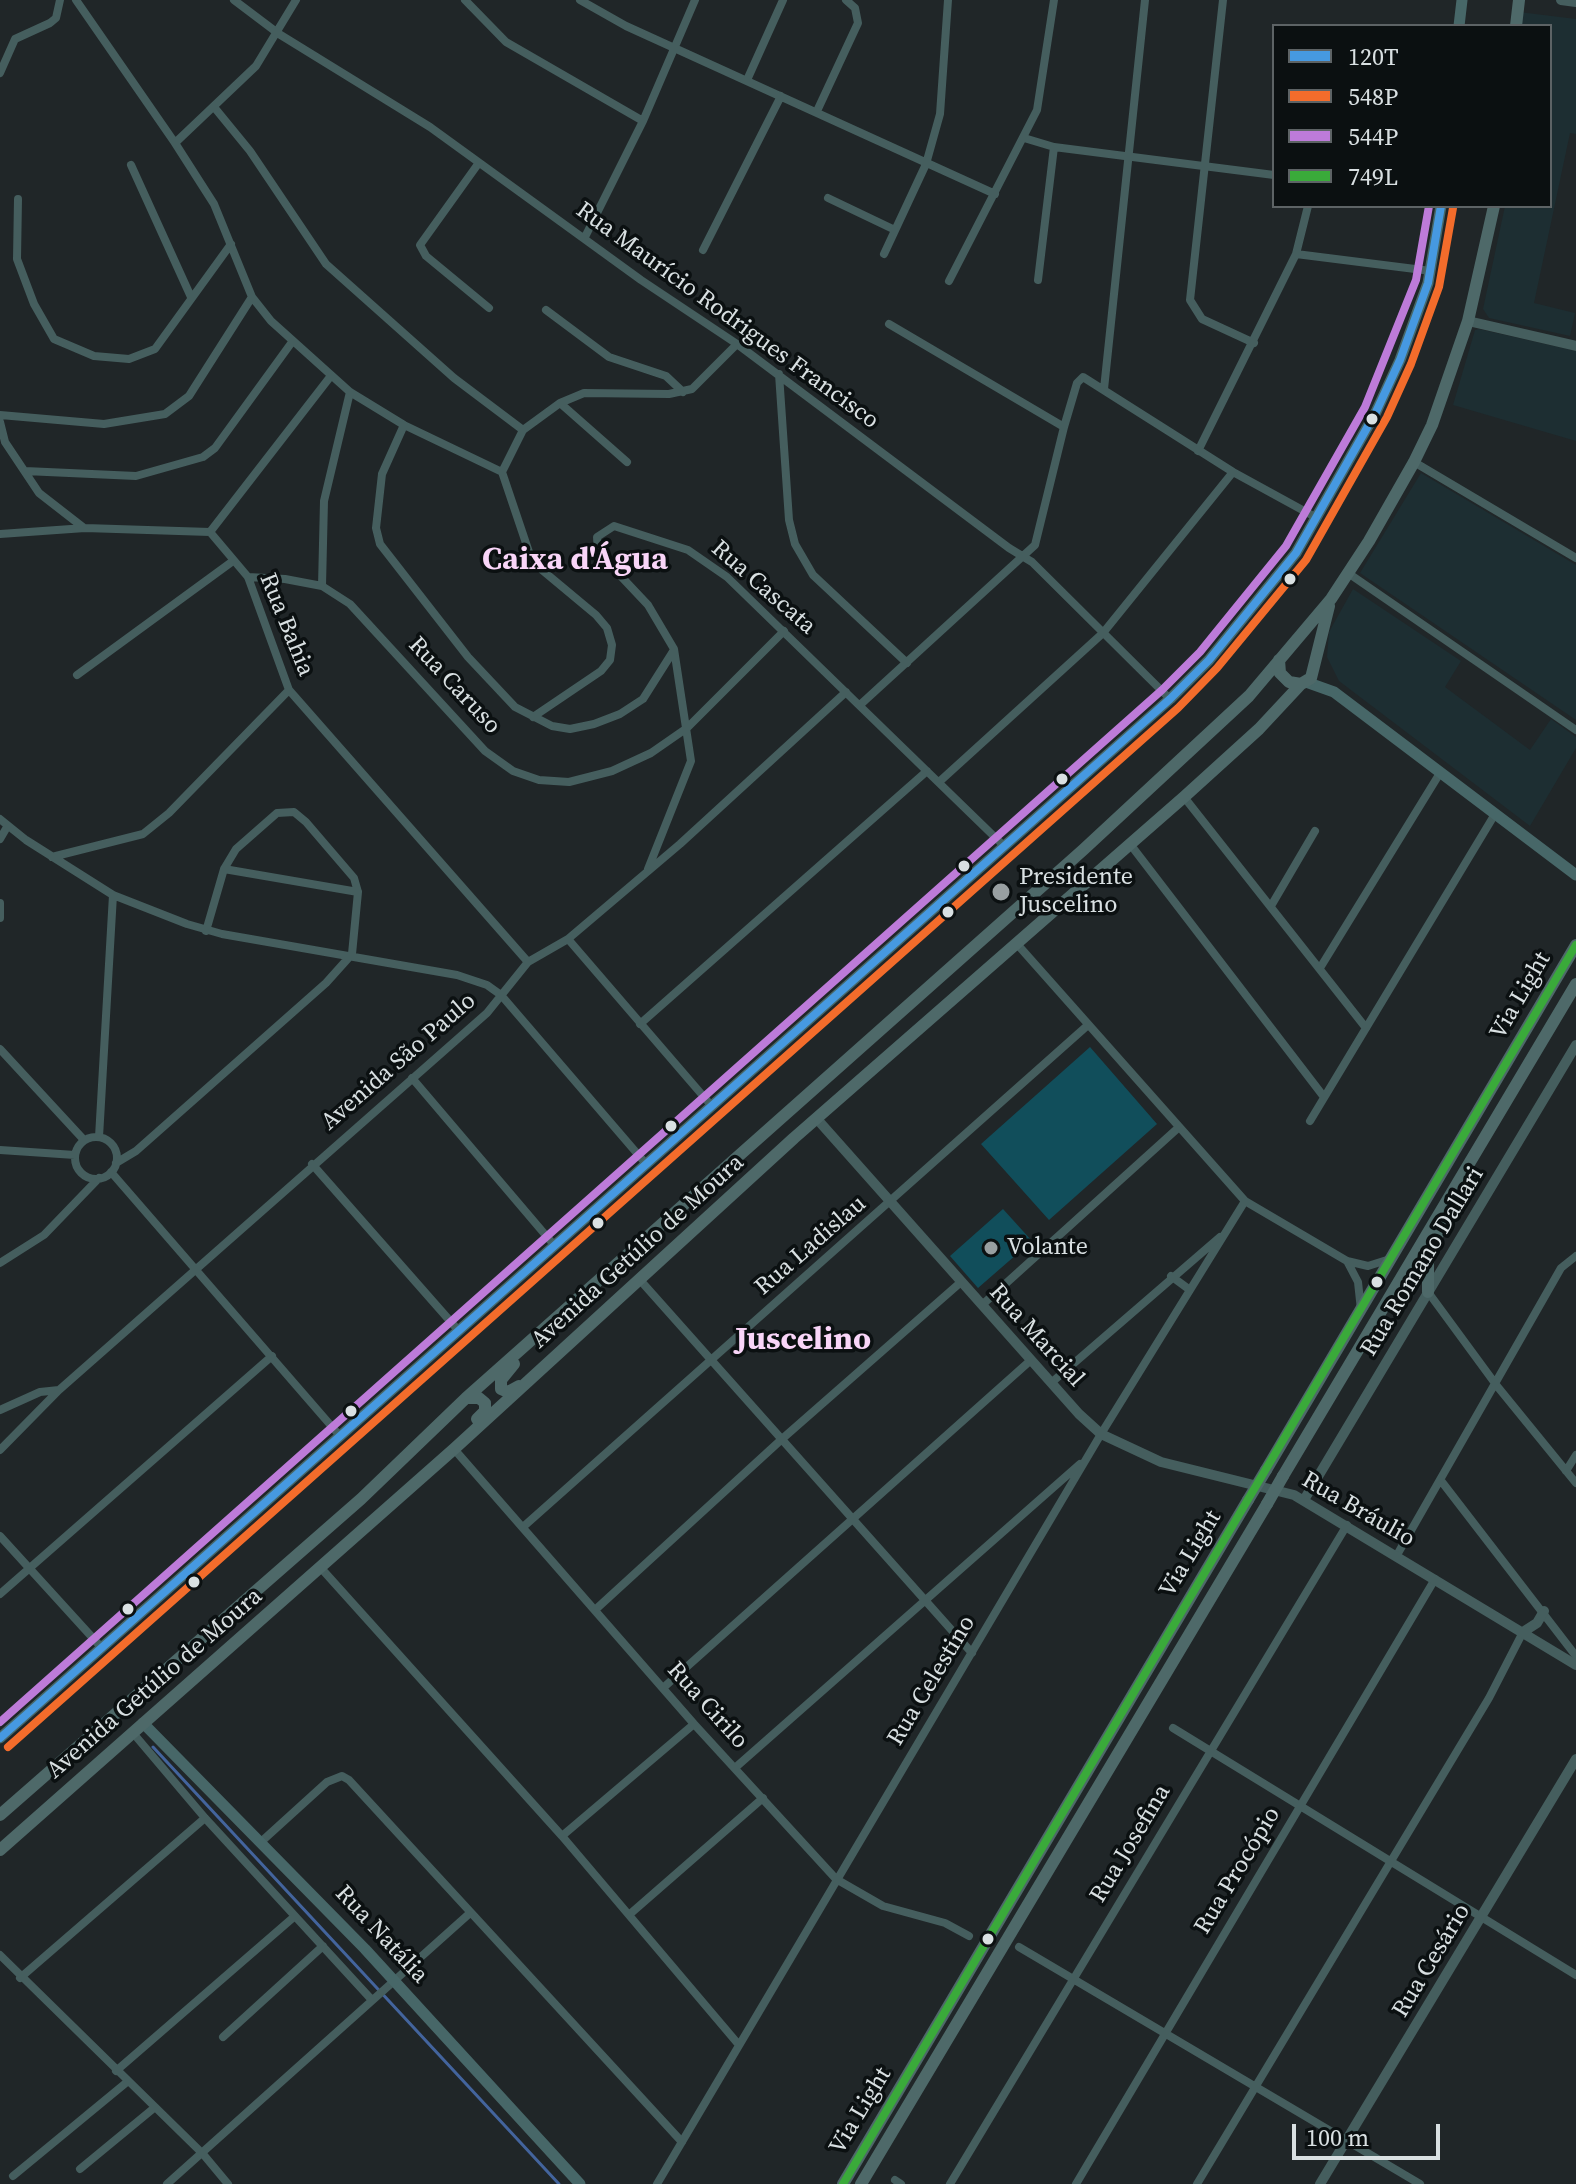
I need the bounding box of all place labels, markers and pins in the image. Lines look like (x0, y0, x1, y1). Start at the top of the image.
unlabelled marker (1364, 411, 1380, 427)
unlabelled marker (1282, 571, 1298, 587)
unlabelled marker (1054, 771, 1070, 787)
unlabelled marker (956, 858, 972, 874)
place label: Presidente Juscelino (1019, 864, 1133, 920)
marker: Presidente Juscelino (990, 881, 1012, 903)
unlabelled marker (940, 904, 956, 920)
unlabelled marker (663, 1118, 679, 1134)
unlabelled marker (590, 1215, 606, 1231)
place label: Volante (1007, 1234, 1088, 1262)
marker: Volante (982, 1239, 1000, 1257)
unlabelled marker (1369, 1274, 1385, 1290)
unlabelled marker (343, 1403, 359, 1419)
unlabelled marker (186, 1574, 202, 1590)
unlabelled marker (120, 1601, 136, 1617)
unlabelled marker (980, 1931, 996, 1947)

